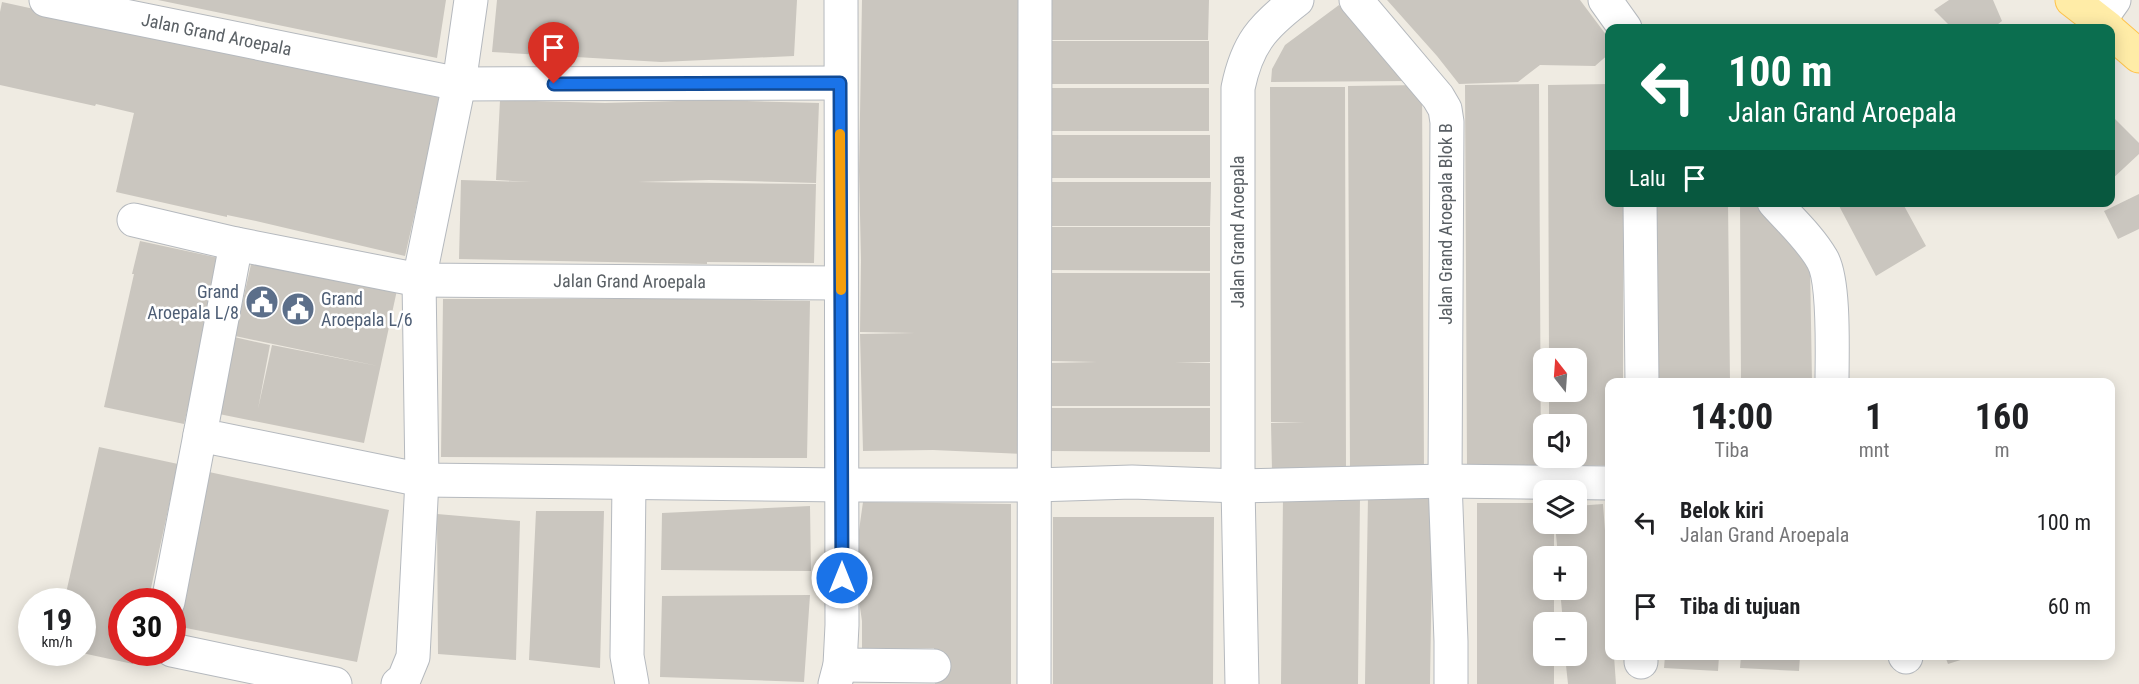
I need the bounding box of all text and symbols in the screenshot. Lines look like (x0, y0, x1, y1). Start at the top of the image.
street label: Jalan Grand Aroepala (140, 9, 293, 60)
pin (528, 22, 579, 84)
icon: arrive (537, 31, 570, 64)
text: 100 m (1728, 47, 1833, 96)
icon: left (1629, 48, 1707, 126)
text: Jalan Grand Aroepala (1728, 97, 1957, 129)
street label: Jalan Grand Aroepala Blok B (1435, 123, 1456, 325)
street label: Jalan Grand Aroepala (1227, 156, 1248, 308)
icon: arrive (1678, 162, 1711, 195)
text: Lalu (1629, 166, 1666, 191)
street label: Jalan Grand Aroepala (553, 270, 706, 292)
place label: Grand Aroepala L/8 (147, 281, 239, 323)
public building icon: Grand Aroepala L/8 (244, 284, 280, 320)
place label: Grand Aroepala L/6 (321, 288, 413, 330)
public building icon: Grand Aroepala L/6 (280, 291, 316, 327)
north arrow (1533, 348, 1587, 402)
map controls (1533, 348, 1587, 666)
text: 14:00 (1691, 396, 1773, 438)
text: 1 (1865, 396, 1883, 438)
text: 160 (1975, 396, 2029, 438)
button: sound (1533, 414, 1587, 468)
text: Tiba (1715, 438, 1749, 462)
text: mnt (1859, 438, 1889, 462)
text: m (1995, 438, 2010, 462)
button: layers (1533, 480, 1587, 534)
text: Belok kiri (1680, 498, 1764, 523)
icon: left (1629, 506, 1662, 539)
text: 100 m (2037, 510, 2091, 535)
text: Jalan Grand Aroepala (1680, 523, 1849, 547)
position arrow (810, 546, 874, 610)
button: + (1533, 546, 1587, 600)
speed limit sign: 30 (108, 588, 186, 666)
icon: arrive (1629, 590, 1662, 623)
text: Tiba di tujuan (1680, 594, 1800, 619)
text: 60 m (2048, 594, 2091, 619)
text: 19 (42, 602, 72, 637)
button: − (1533, 612, 1587, 666)
text: km/h (42, 633, 72, 651)

